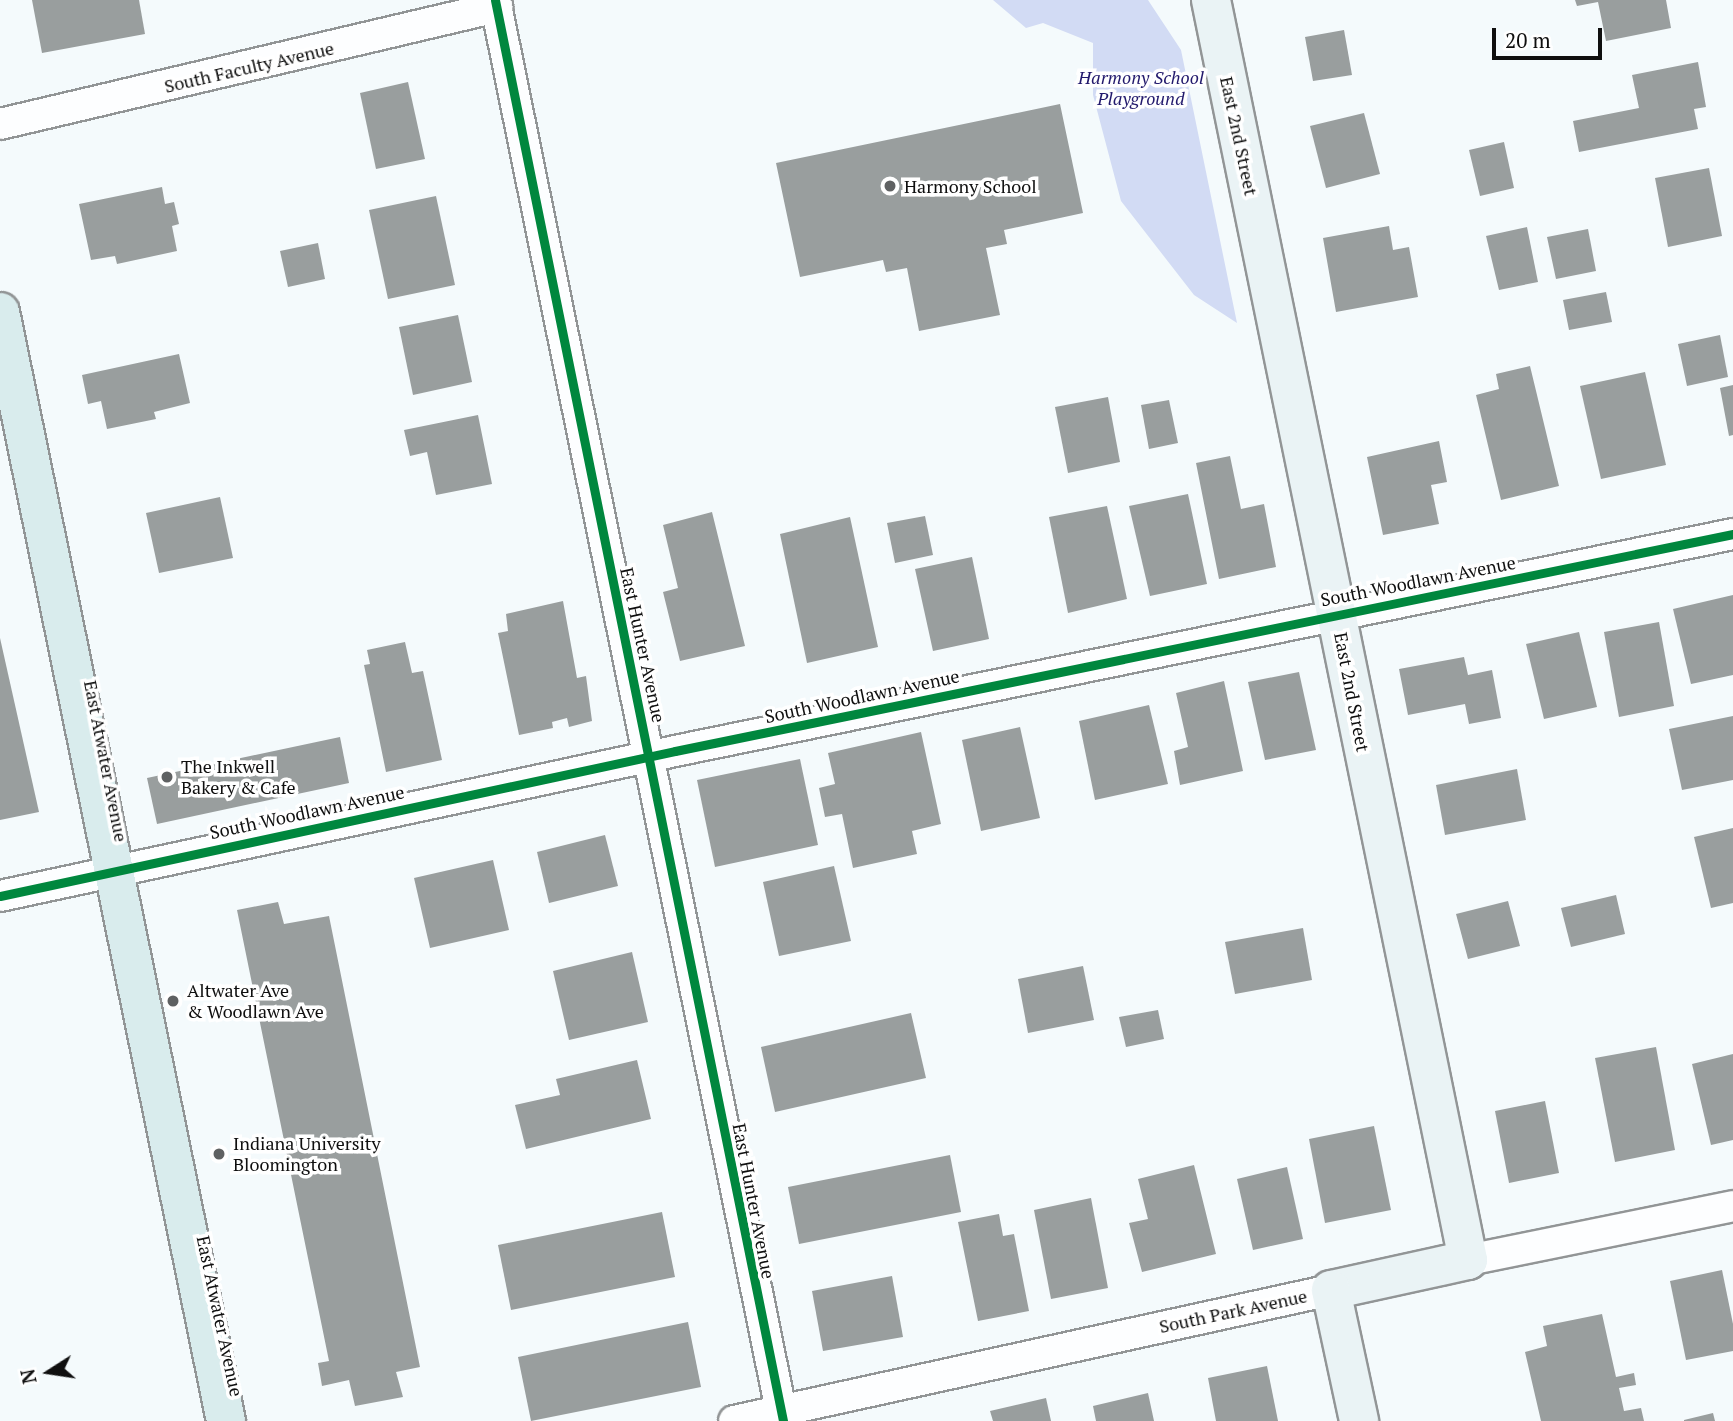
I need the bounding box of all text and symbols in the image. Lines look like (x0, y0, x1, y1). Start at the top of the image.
scale bar (1495, 14, 1605, 58)
text: 20 m (1505, 26, 1551, 54)
street label: South Faculty Avenue (162, 37, 336, 97)
park label: Harmony School Playground (1078, 67, 1204, 110)
street label: East 2nd Street (1216, 75, 1262, 197)
place label: Harmony School (904, 175, 1037, 197)
marker: Harmony School (882, 178, 898, 194)
street label: South Woodlawn Avenue (1318, 551, 1518, 611)
street label: East Hunter Avenue (616, 565, 670, 725)
street label: East 2nd Street (1330, 631, 1374, 753)
street label: South Woodlawn Avenue (763, 665, 961, 727)
street label: East Atwater Avenue (80, 678, 132, 844)
place label: The Inkwell Bakery & Cafe (181, 756, 296, 798)
marker: The Inkwell Bakery & Cafe (159, 769, 175, 785)
street label: South Woodlawn Avenue (208, 781, 406, 843)
place label: Altwater Ave & Woodlawn Ave (187, 980, 324, 1023)
marker: Altwater Ave & Woodlawn Ave (165, 993, 181, 1009)
street label: East Hunter Avenue (728, 1121, 780, 1281)
place label: Indiana University Bloomington (233, 1133, 381, 1176)
marker: Indiana University Bloomington (211, 1146, 227, 1162)
street label: East Atwater Avenue (192, 1233, 248, 1399)
street label: South Park Avenue (1157, 1285, 1309, 1337)
north arrow (14, 1337, 84, 1407)
text: N (14, 1367, 42, 1386)

